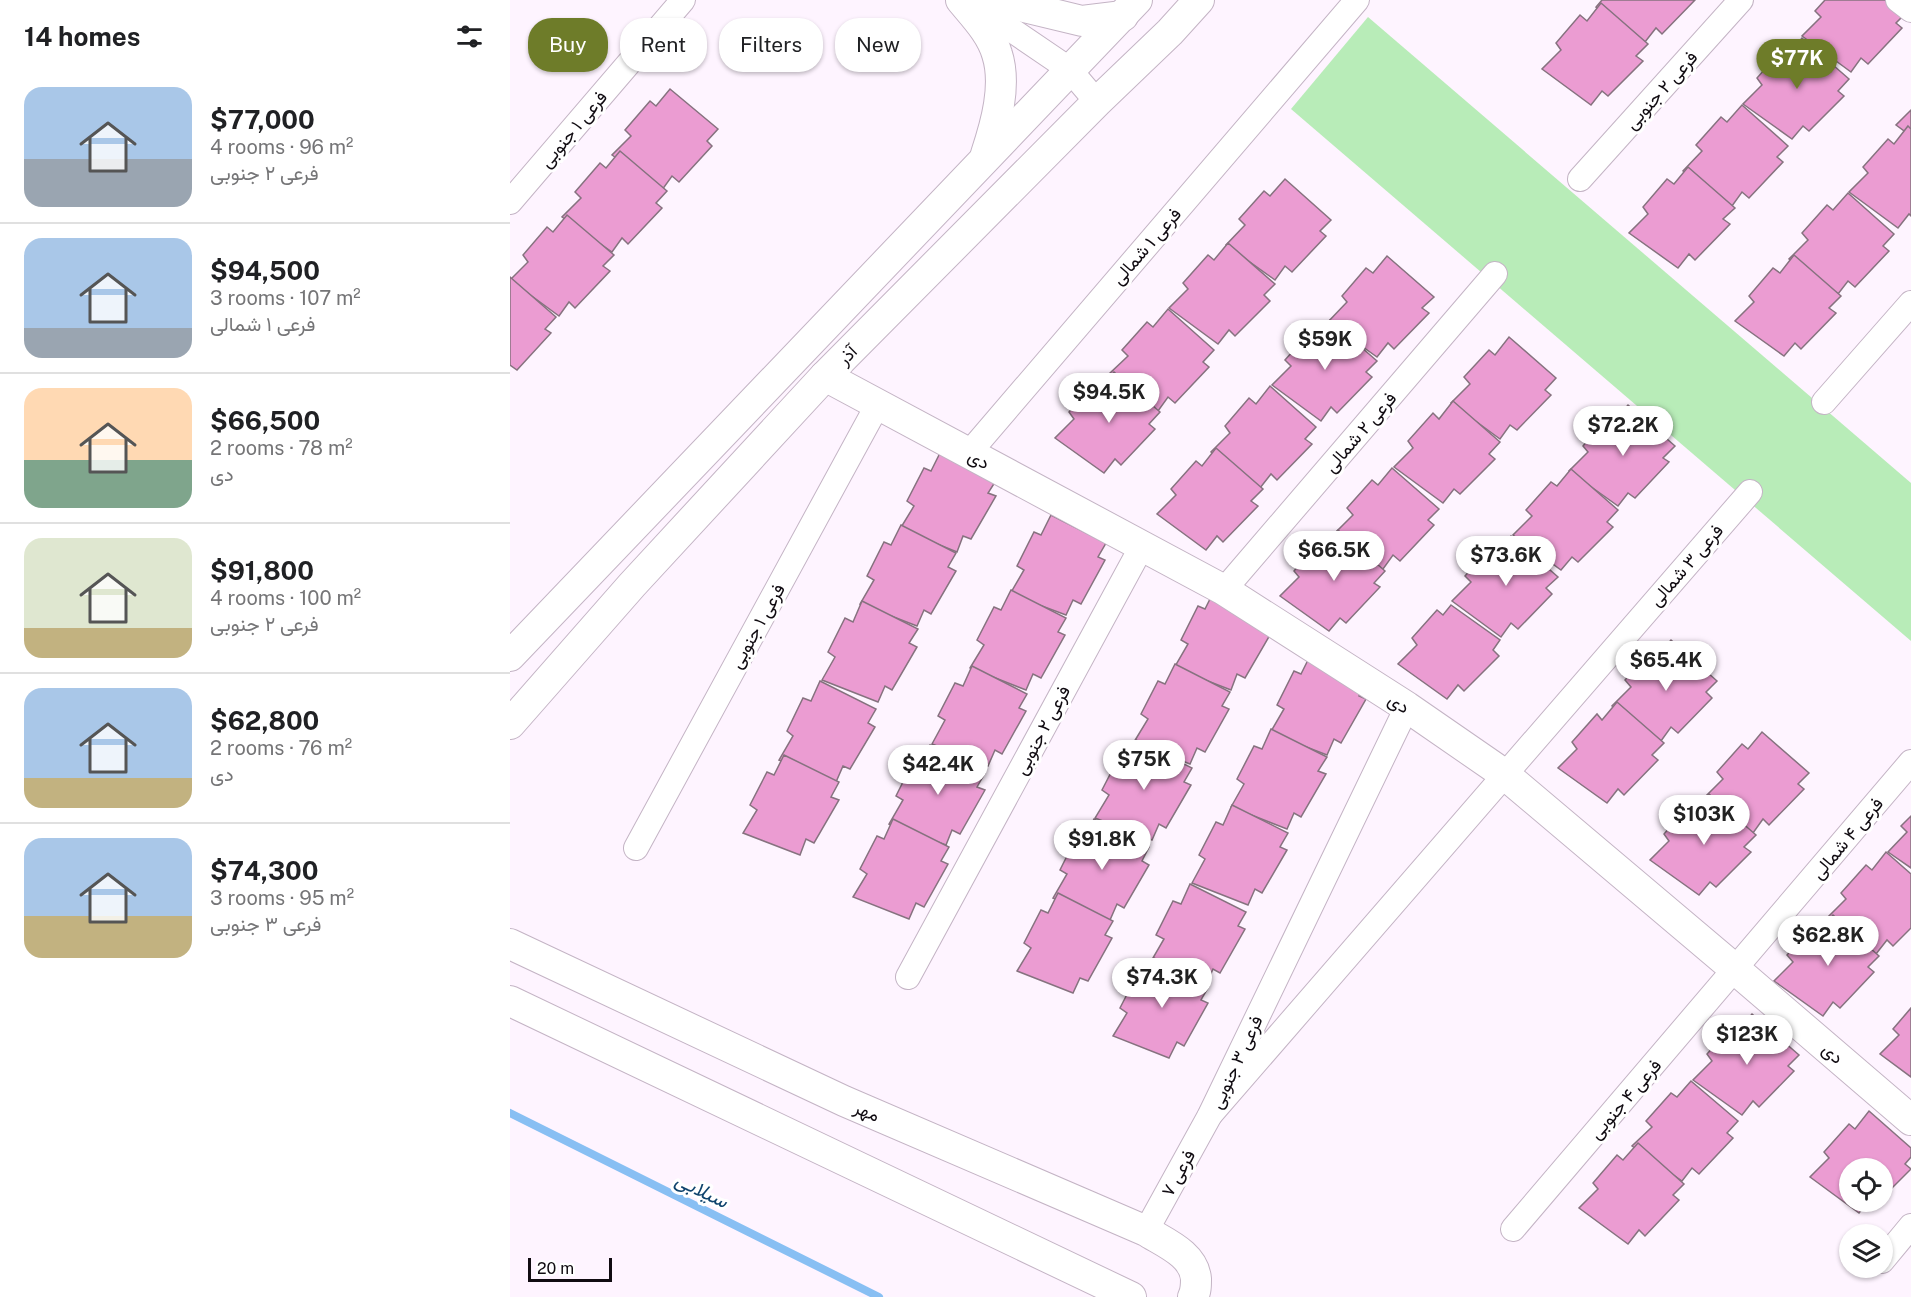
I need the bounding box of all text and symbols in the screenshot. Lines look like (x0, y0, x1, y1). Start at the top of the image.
chip: Buy (528, 18, 608, 72)
chip: Rent (620, 18, 707, 72)
chip: Filters (719, 18, 823, 72)
chip: New (835, 18, 921, 72)
icon: filters (453, 20, 486, 53)
text: 14 homes (24, 21, 140, 52)
pin: $77K (1761, 39, 1833, 90)
text: $77K (1770, 46, 1824, 70)
street label: فرعی ۲ جنوبی (1620, 47, 1702, 134)
street label: فرعی ۱ جنوبی (535, 86, 612, 172)
text: $77,000 (210, 104, 315, 135)
icon: home (72, 111, 144, 183)
text: 4 rooms · 96 m² (210, 135, 353, 159)
text: فرعی ۲ جنوبی (210, 161, 319, 185)
street label: فرعی ۱ شمالی (1107, 203, 1186, 289)
text: $94,500 (210, 255, 320, 286)
icon: home (72, 262, 144, 334)
text: 3 rooms · 107 m² (210, 286, 361, 310)
text: فرعی ۱ شمالی (210, 312, 315, 336)
pin: $59K (1289, 320, 1361, 371)
text: $59K (1298, 327, 1352, 351)
street label: آذر (832, 340, 863, 371)
pin: $94.5K (1060, 373, 1158, 424)
text: $94.5K (1072, 380, 1146, 404)
street label: فرعی ۲ شمالی (1320, 388, 1401, 477)
text: $66,500 (210, 405, 320, 436)
pin: $72.2K (1574, 406, 1672, 457)
icon: home (72, 412, 144, 484)
text: $72.2K (1587, 413, 1659, 437)
text: 2 rooms · 78 m² (210, 436, 353, 460)
street label: دی (964, 445, 993, 474)
text: دی (210, 462, 234, 486)
street label: فرعی ۳ شمالی (1645, 520, 1728, 611)
pin: $66.5K (1285, 531, 1383, 582)
pin: $73.6K (1457, 536, 1555, 587)
text: $66.5K (1297, 538, 1371, 562)
text: $73.6K (1470, 543, 1542, 567)
text: $91,800 (210, 555, 314, 586)
icon: home (72, 562, 144, 634)
street label: فرعی ۱ جنوبی (725, 580, 790, 673)
text: 4 rooms · 100 m² (210, 586, 361, 610)
text: فرعی ۲ جنوبی (210, 612, 319, 636)
pin: $65.4K (1617, 641, 1715, 692)
text: $65.4K (1629, 648, 1703, 672)
street label: فرعی ۲ جنوبی (1010, 682, 1075, 779)
street label: دی (1384, 688, 1414, 718)
text: $62,800 (210, 705, 319, 736)
icon: home (72, 712, 144, 784)
text: 2 rooms · 76 m² (210, 736, 352, 760)
pin: $75K (1108, 740, 1180, 791)
pin: $42.4K (889, 745, 987, 796)
text: $75K (1117, 747, 1171, 771)
text: $42.4K (902, 752, 974, 776)
text: دی (210, 762, 234, 786)
street label: فرعی ۴ شمالی (1807, 793, 1888, 884)
pin: $103K (1662, 795, 1746, 846)
text: $103K (1673, 802, 1735, 826)
pin: $91.8K (1053, 820, 1151, 871)
text: $91.8K (1068, 827, 1136, 851)
text: $74,300 (210, 855, 319, 886)
icon: home (72, 862, 144, 934)
text: 3 rooms · 95 m² (210, 886, 354, 910)
text: فرعی ۳ جنوبی (210, 912, 321, 936)
pin: $62.8K (1779, 916, 1877, 967)
text: $62.8K (1792, 923, 1864, 947)
pin: $74.3K (1113, 958, 1211, 1009)
text: $74.3K (1126, 965, 1198, 989)
street label: فرعی ۳ جنوبی (1205, 1012, 1268, 1112)
pin: $123K (1705, 1015, 1789, 1066)
text: $123K (1716, 1022, 1778, 1046)
street label: دی (1817, 1038, 1848, 1069)
street label: فرعی ۴ جنوبی (1585, 1055, 1666, 1144)
street label: مهر (850, 1096, 883, 1127)
street label: فرعی ۷ (1157, 1146, 1200, 1200)
map controls (1839, 1158, 1893, 1278)
button: locate (1839, 1158, 1893, 1212)
water label: سیلابی (671, 1167, 733, 1214)
button: layers (1839, 1224, 1893, 1278)
scale bar (528, 1255, 612, 1282)
text: 20 m (537, 1259, 574, 1278)

